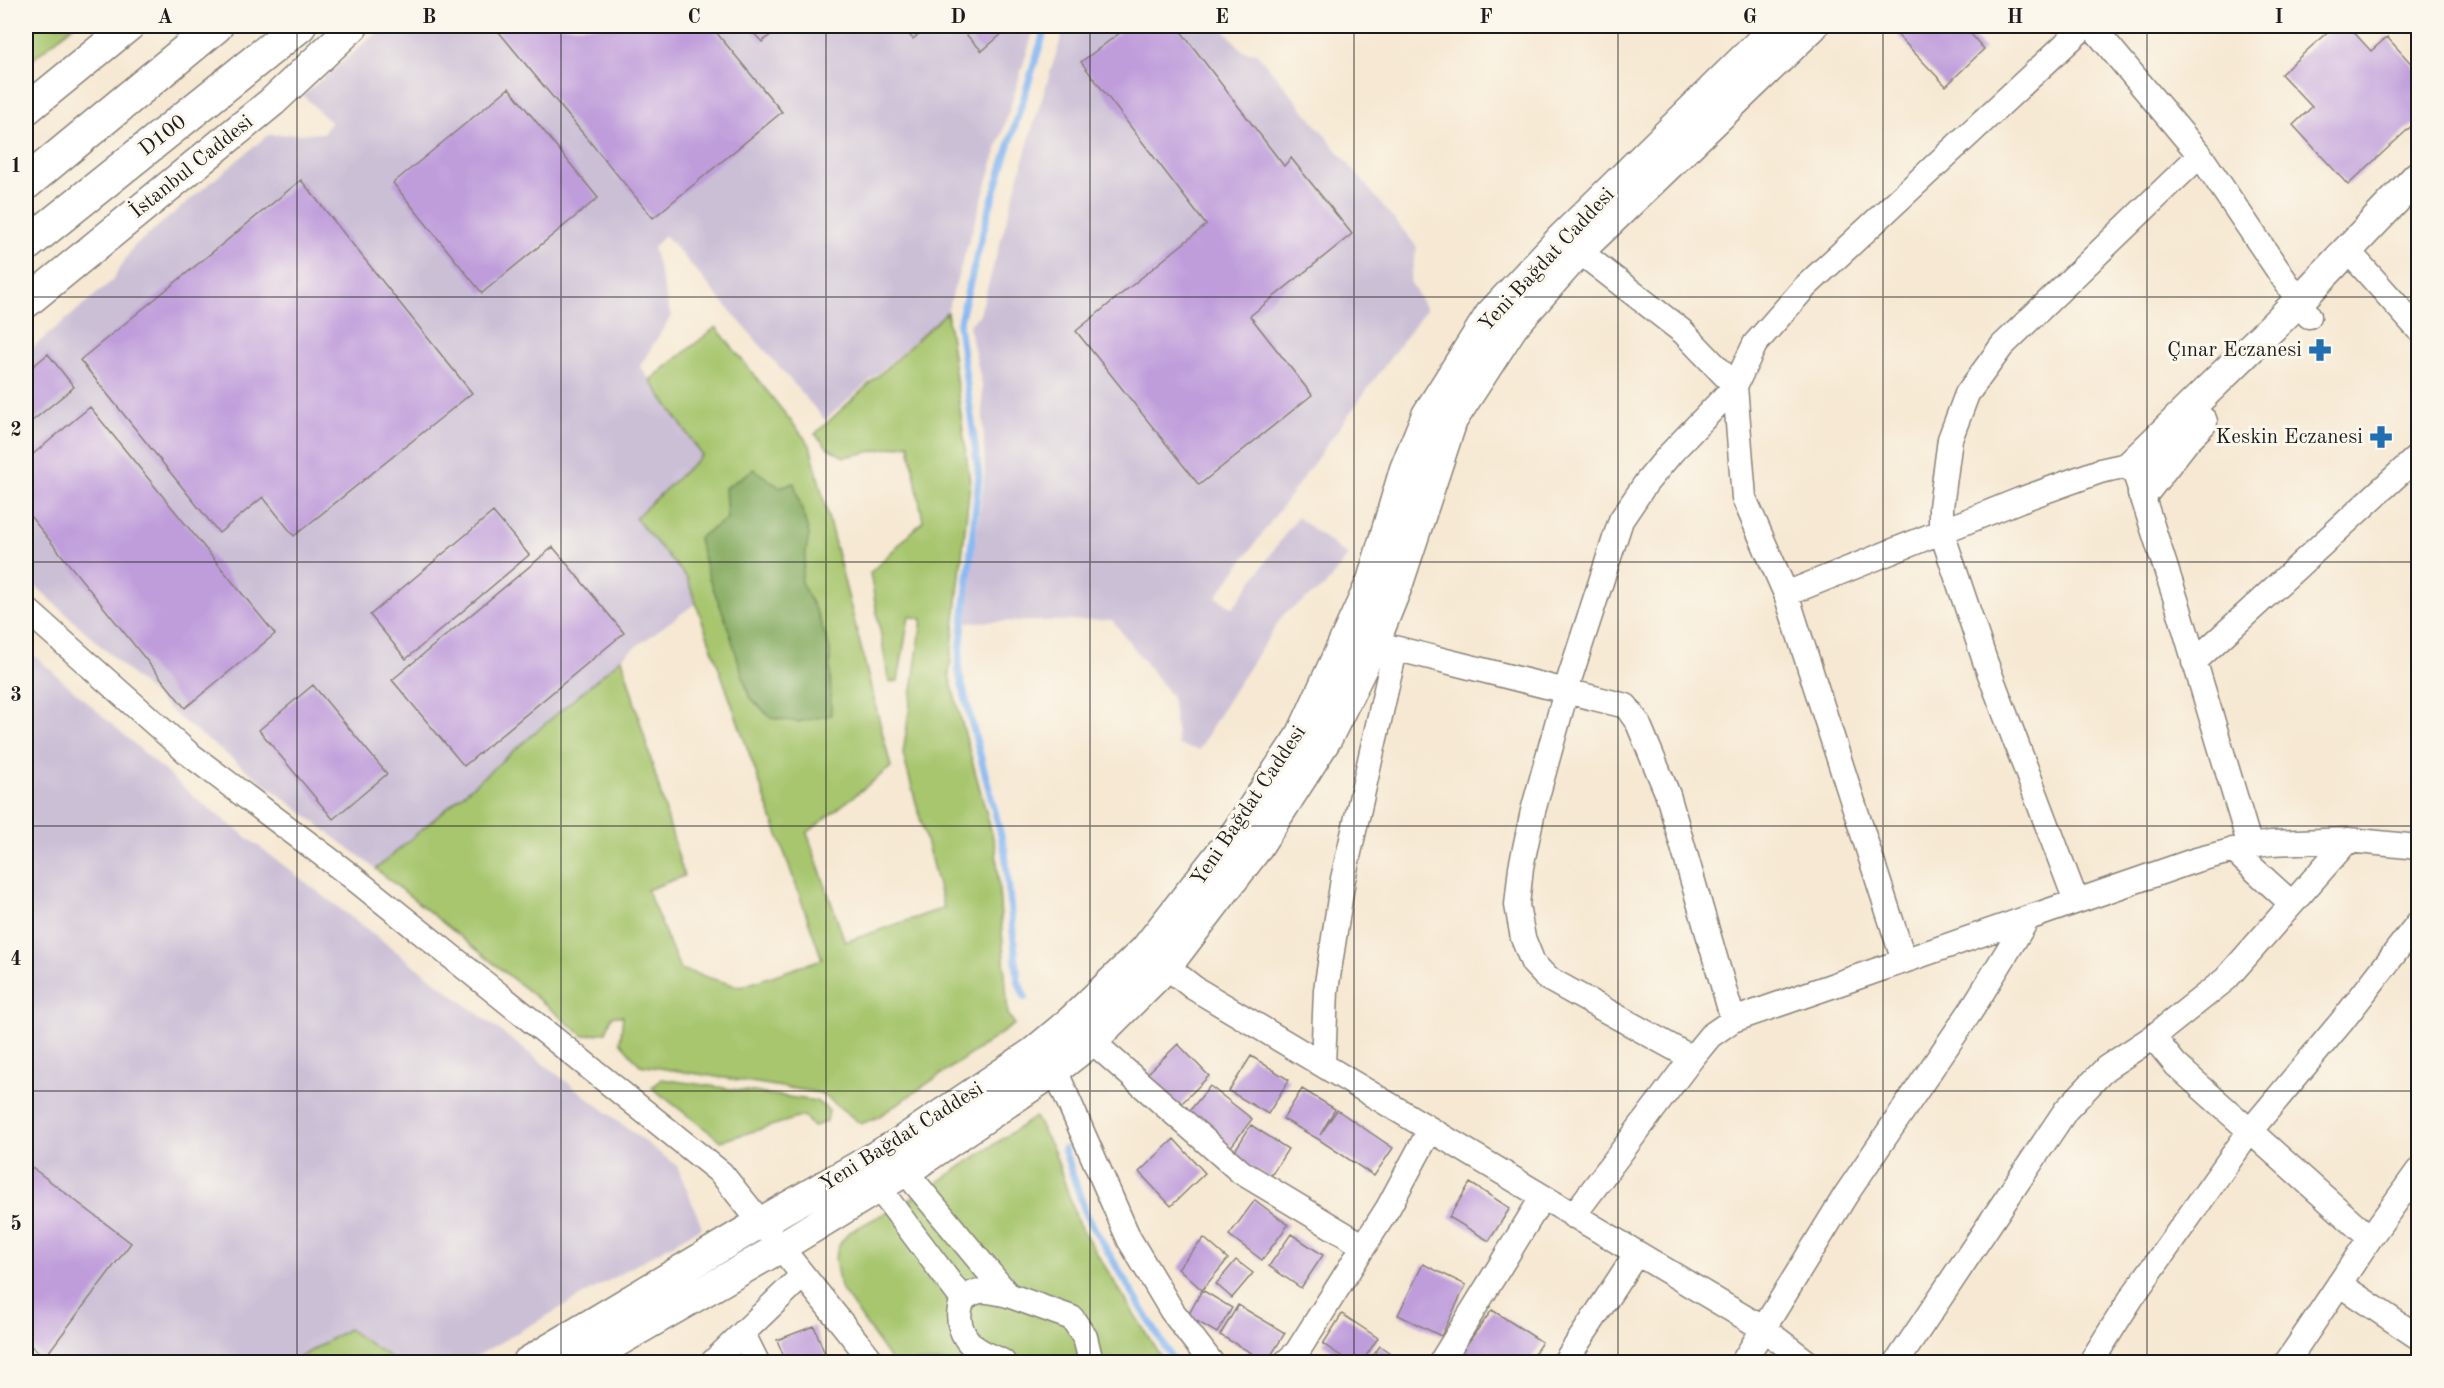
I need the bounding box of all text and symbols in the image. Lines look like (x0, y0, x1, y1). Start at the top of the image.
text: A (157, 8, 173, 28)
text: B (422, 8, 436, 28)
text: C (687, 8, 701, 28)
text: D (950, 8, 966, 28)
text: E (1215, 8, 1229, 28)
text: F (1479, 8, 1493, 28)
text: G (1743, 8, 1757, 28)
text: H (2007, 8, 2023, 28)
text: I (2275, 8, 2283, 28)
street label: İstanbul Caddesi (124, 108, 257, 223)
street label: D100 (136, 111, 190, 161)
text: 1 (10, 157, 22, 177)
street label: Yeni Bağdat Caddesi (1475, 184, 1619, 336)
pharmacy icon: Çınar Eczanesi (2307, 337, 2333, 363)
place label: Çınar Eczanesi (2167, 340, 2302, 361)
text: 2 (10, 421, 22, 441)
pharmacy icon: Keskin Eczanesi (2368, 424, 2394, 450)
place label: Keskin Eczanesi (2215, 427, 2363, 448)
text: 3 (10, 686, 22, 706)
street label: Yeni Bağdat Caddesi (1188, 722, 1310, 890)
text: 4 (10, 950, 22, 970)
street label: Yeni Bağdat Caddesi (817, 1078, 987, 1196)
text: 5 (10, 1214, 22, 1235)

